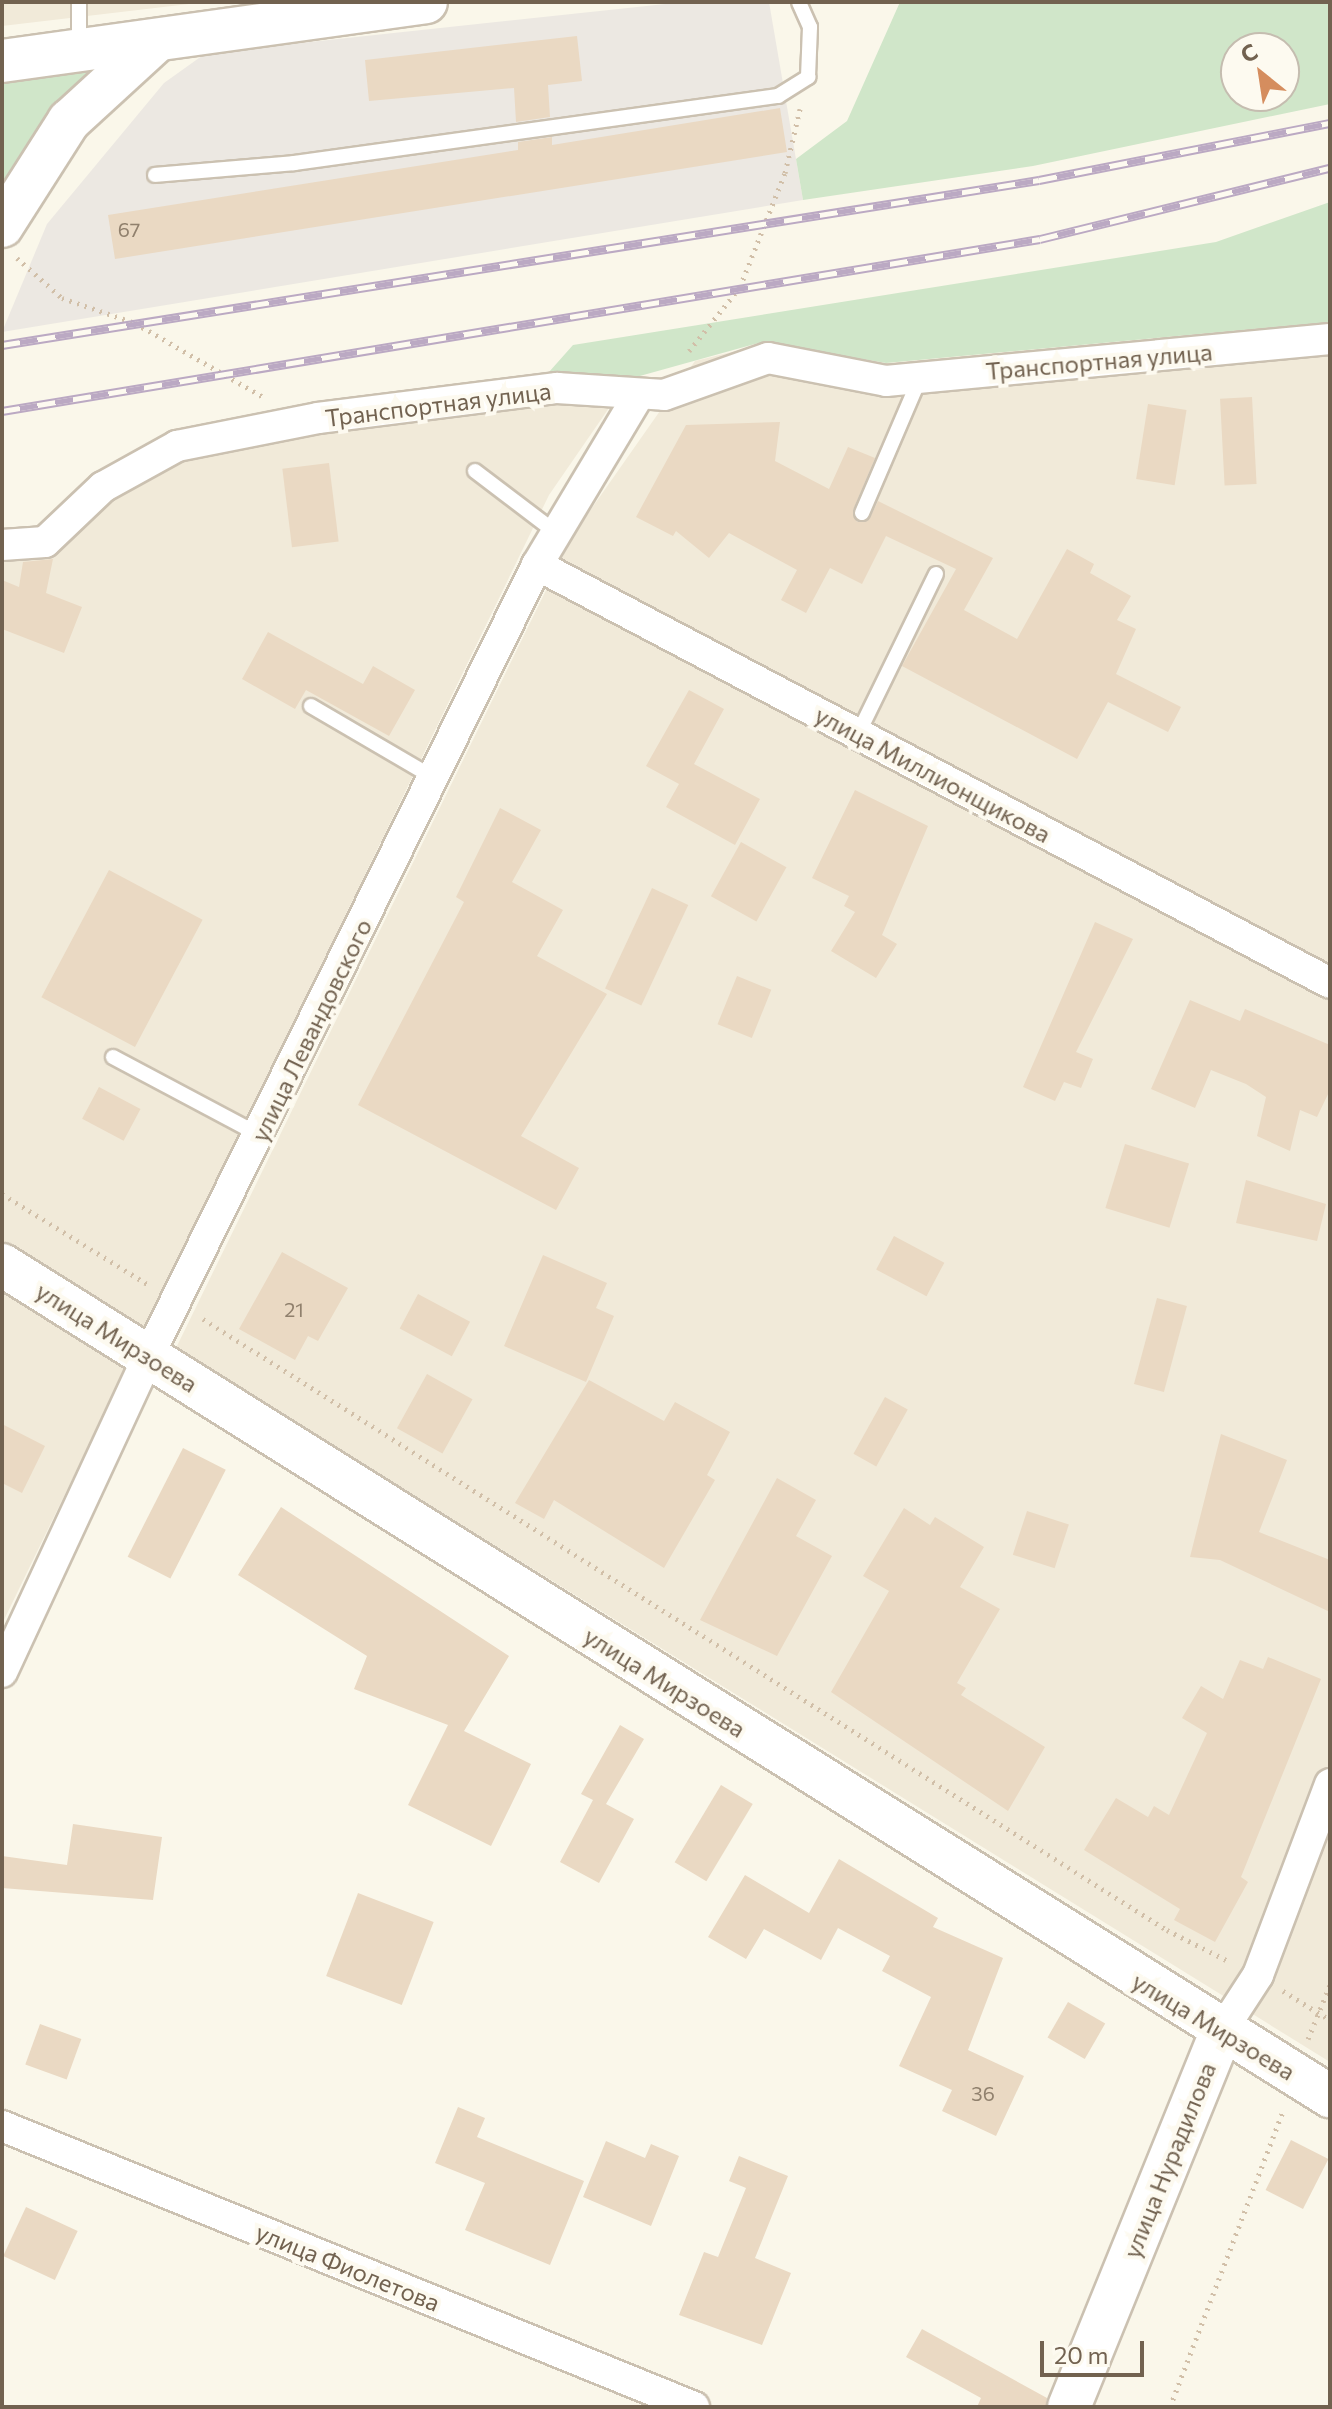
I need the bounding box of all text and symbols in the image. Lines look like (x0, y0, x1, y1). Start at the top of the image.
north arrow (1220, 32, 1300, 112)
text: С (1235, 37, 1262, 68)
house number: 67 (118, 217, 140, 241)
street label: Транспортная улица (984, 337, 1214, 385)
street label: Транспортная улица (323, 376, 553, 432)
street label: улица Миллионщикова (810, 700, 1056, 848)
street label: улица Левандовского (245, 914, 377, 1146)
street label: улица Мирзоева (31, 1276, 203, 1398)
house number: 21 (284, 1297, 304, 1321)
street label: улица Мирзоева (579, 1621, 751, 1743)
street label: улица Мирзоева (1127, 1966, 1301, 2086)
street label: улица Нурадилова (1117, 2058, 1221, 2262)
house number: 36 (971, 2081, 995, 2105)
street label: улица Фиолетова (252, 2217, 444, 2317)
scale bar (1044, 2325, 1148, 2375)
text: 20 m (1054, 2340, 1108, 2369)

